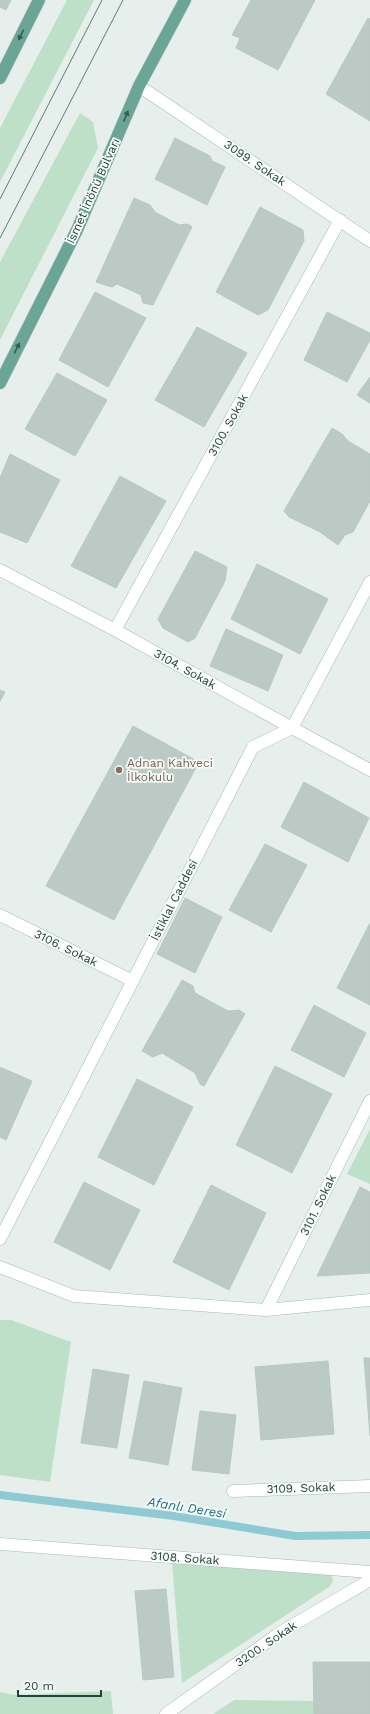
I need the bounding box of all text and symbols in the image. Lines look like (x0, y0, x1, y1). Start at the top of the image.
one-way arrow (18, 29, 24, 41)
one-way arrow (123, 111, 129, 122)
street label: İsmet İnönü Bulvarı (63, 136, 123, 246)
street label: 3099. Sokak (221, 137, 289, 189)
one-way arrow (14, 342, 21, 354)
street label: 3100. Sokak (205, 391, 251, 458)
street label: 3104. Sokak (152, 646, 219, 692)
place label: Adnan Kahveci İlkokulu (127, 756, 213, 784)
marker: Adnan Kahveci İlkokulu (114, 765, 124, 775)
street label: İstiklal Caddesi (148, 857, 200, 943)
street label: 3106. Sokak (32, 927, 100, 969)
street label: 3101. Sokak (297, 1172, 339, 1238)
street label: 3109. Sokak (266, 1480, 336, 1496)
water label: Afanlı Deresi (146, 1494, 228, 1521)
street label: 3108. Sokak (150, 1549, 220, 1567)
street label: 3200. Sokak (233, 1618, 300, 1670)
scale bar (18, 1672, 101, 1698)
text: 20 m (24, 1679, 54, 1693)

